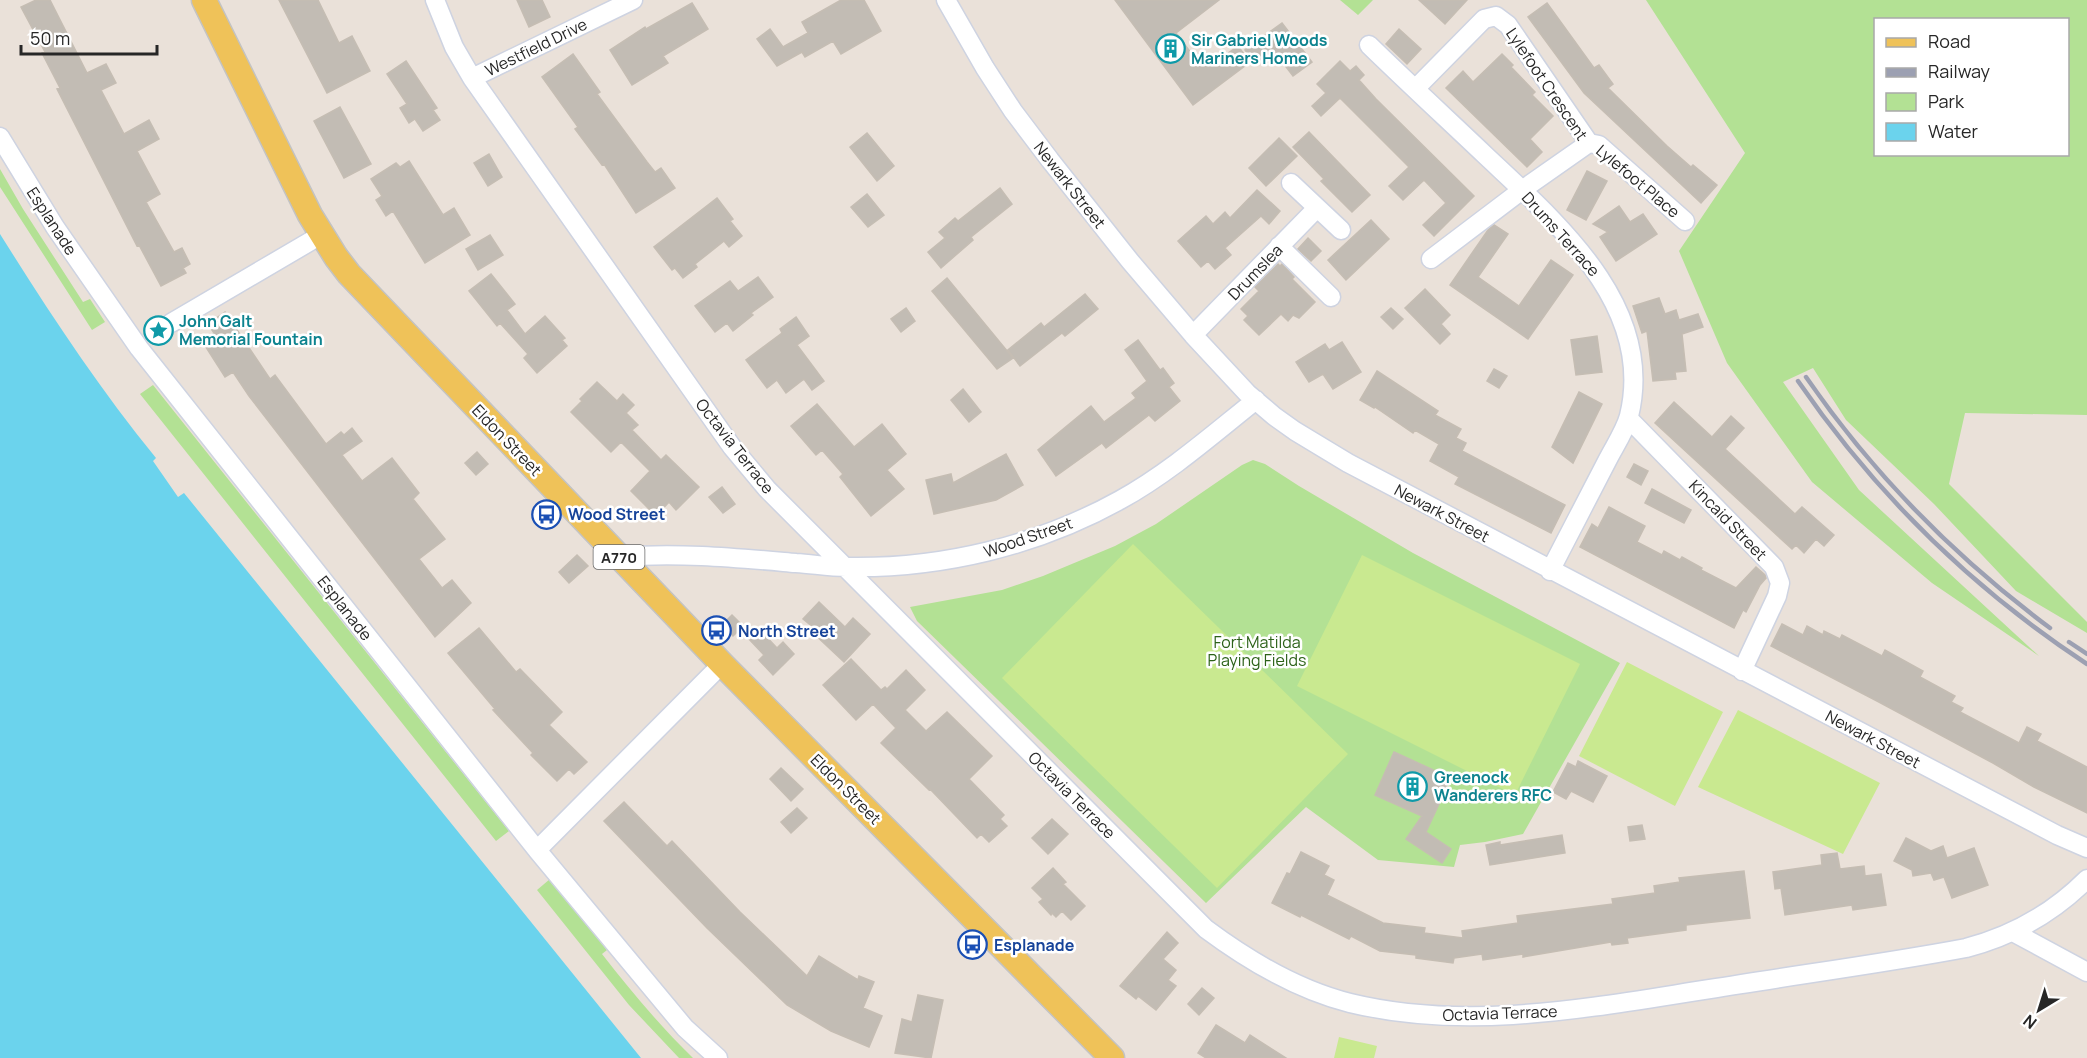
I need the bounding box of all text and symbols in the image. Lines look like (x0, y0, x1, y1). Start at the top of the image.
street label: Westfield Drive (481, 13, 591, 81)
scale bar (21, 18, 158, 56)
legend (1874, 18, 2069, 156)
street label: Lylefoot Crescent (1501, 23, 1593, 145)
text: 50 m (30, 26, 70, 50)
place label: Sir Gabriel Woods Mariners Home (1191, 29, 1328, 69)
text: Road (1928, 29, 1971, 53)
building icon: Sir Gabriel Woods Mariners Home (1154, 33, 1186, 65)
text: Railway (1928, 59, 1990, 83)
text: Park (1928, 89, 1965, 113)
text: Water (1928, 119, 1978, 143)
street label: Newark Street (1029, 137, 1111, 233)
street label: Lylefoot Place (1591, 139, 1685, 223)
street label: Esplanade (22, 183, 82, 259)
street label: Drums Terrace (1517, 187, 1605, 281)
street label: Drumslea (1223, 239, 1287, 305)
place label: John Galt Memorial Fountain (179, 310, 323, 350)
place icon: John Galt Memorial Fountain (142, 314, 174, 346)
street label: Octavia Terrace (691, 394, 779, 498)
street label: Eldon Street (467, 399, 547, 481)
street label: Kincaid Street (1684, 475, 1772, 565)
street label: Newark Street (1391, 479, 1493, 547)
bus stop icon: Wood Street (531, 498, 563, 530)
place label: Wood Street (568, 503, 665, 525)
street label: Wood Street (981, 512, 1075, 562)
road number: A770 (594, 545, 644, 569)
street label: Esplanade (313, 571, 377, 645)
bus stop icon: North Street (701, 615, 733, 647)
place label: North Street (738, 620, 836, 642)
park label: Fort Matilda Playing Fields (1208, 631, 1306, 671)
street label: Newark Street (1822, 705, 1924, 773)
street label: Octavia Terrace (1024, 747, 1120, 843)
street label: Eldon Street (806, 749, 886, 829)
place label: Greenock Wanderers RFC (1434, 766, 1552, 806)
building icon: Greenock Wanderers RFC (1397, 770, 1429, 802)
bus stop icon: Esplanade (957, 929, 989, 961)
place label: Esplanade (994, 934, 1075, 956)
north arrow (2009, 980, 2069, 1040)
street label: Octavia Terrace (1442, 1000, 1558, 1026)
text: N (2018, 1010, 2041, 1034)

